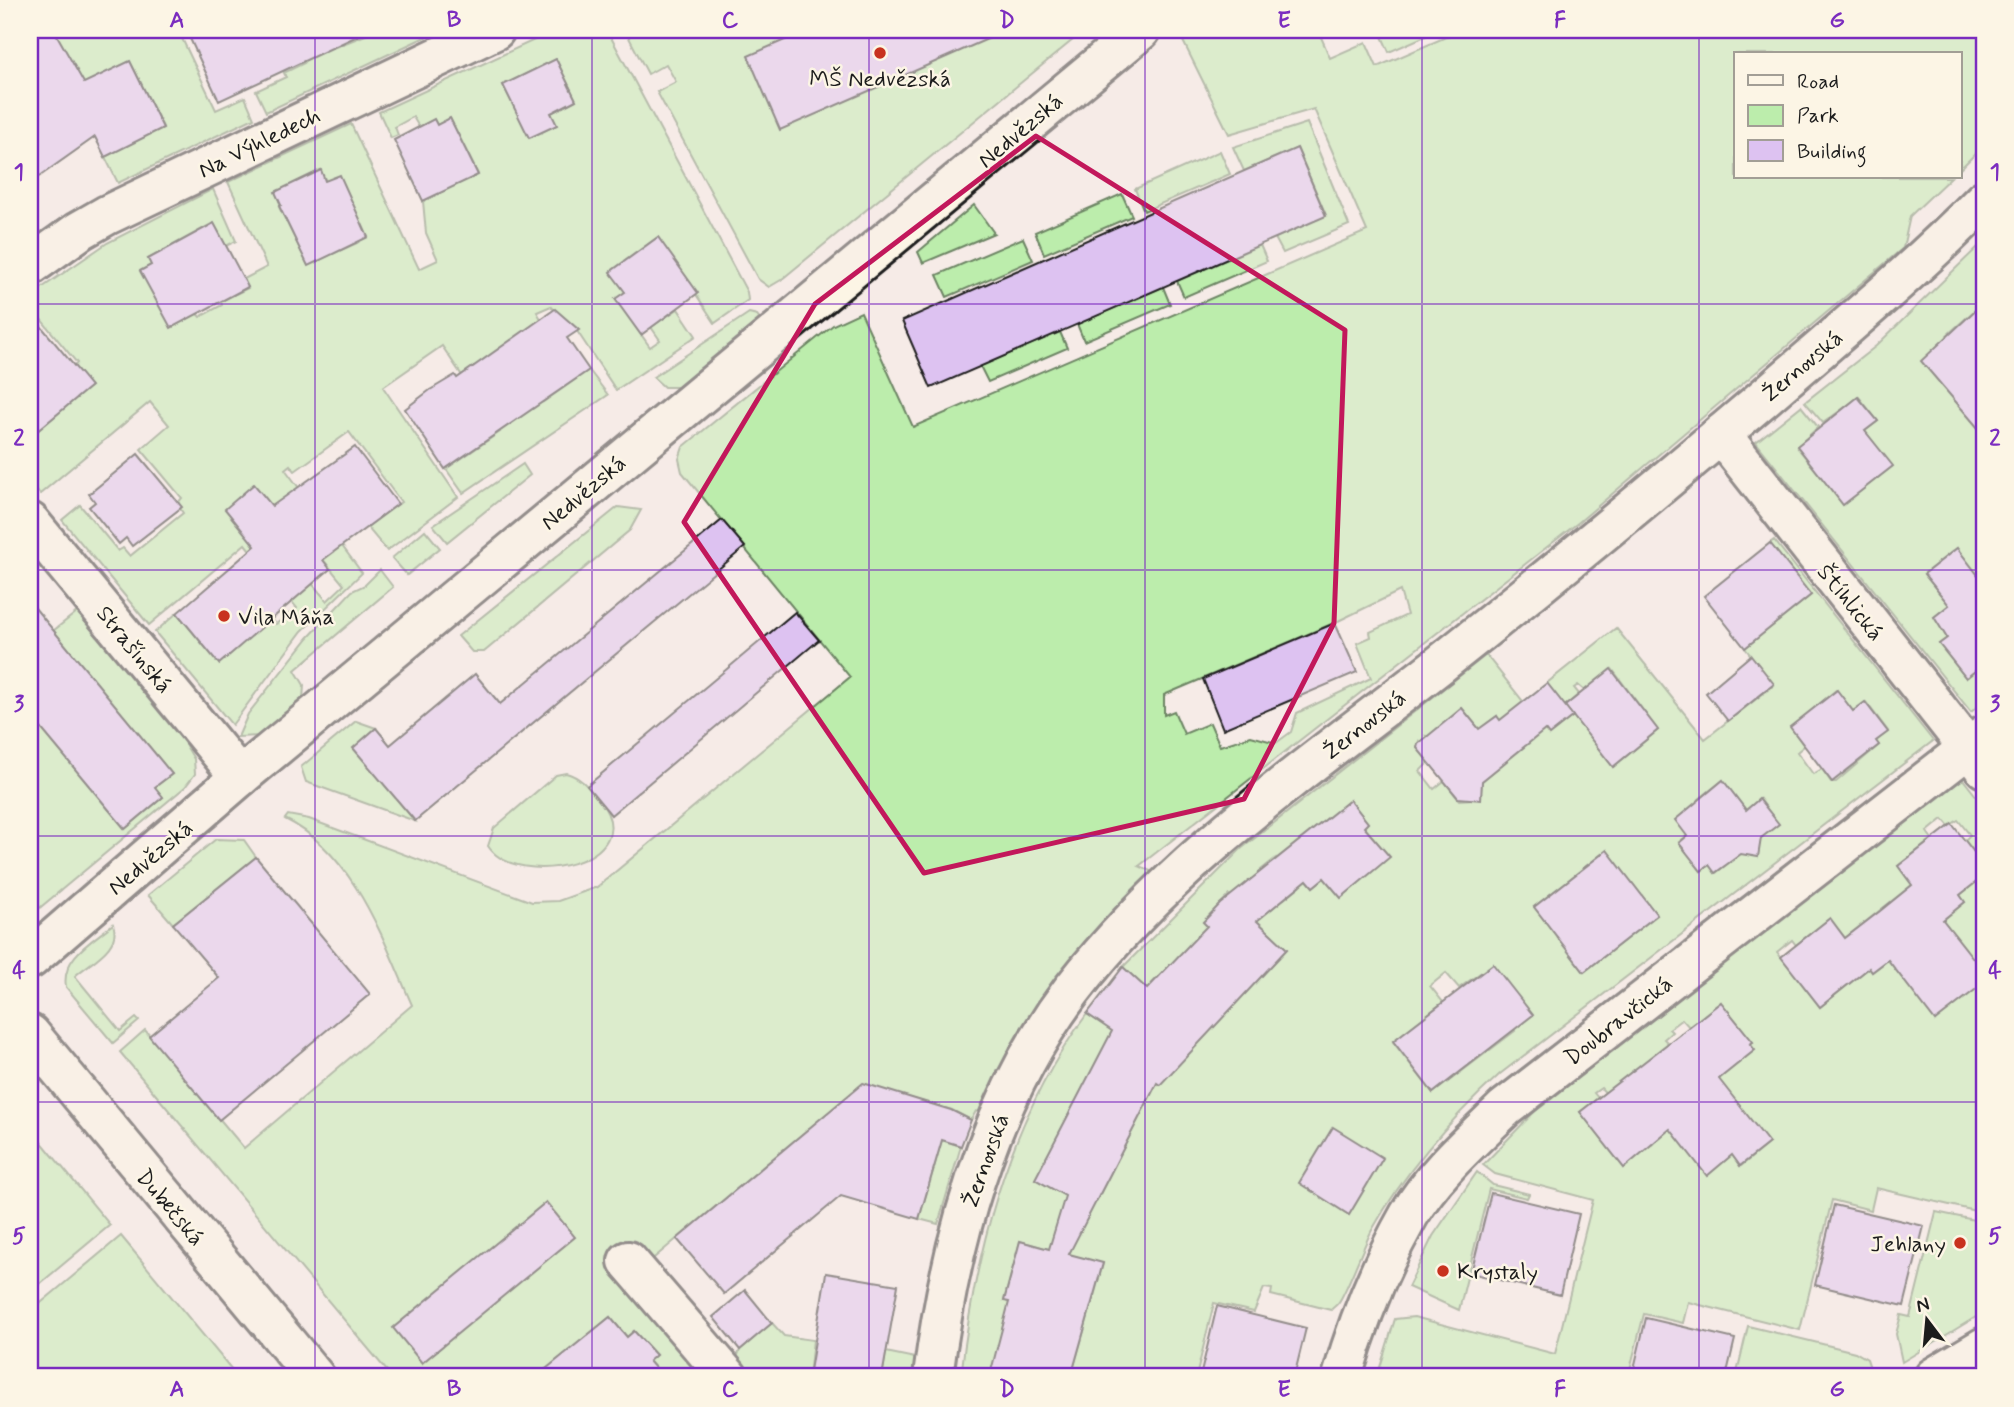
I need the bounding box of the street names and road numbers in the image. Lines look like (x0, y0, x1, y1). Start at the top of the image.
street label: Nedvězská (972, 87, 1070, 176)
street label: Na Výhledech (194, 101, 326, 186)
street label: Žernovská (1756, 324, 1850, 409)
street label: Nedvězská (535, 449, 633, 538)
street label: Štíhlická (1809, 559, 1890, 648)
street label: Strašínská (89, 600, 178, 700)
street label: Žernovská (1318, 684, 1413, 767)
street label: Nedvězská (102, 814, 200, 903)
street label: Doubravčická (1559, 970, 1680, 1073)
street label: Žernovská (956, 1110, 1018, 1212)
street label: Dubečská (128, 1163, 210, 1253)

